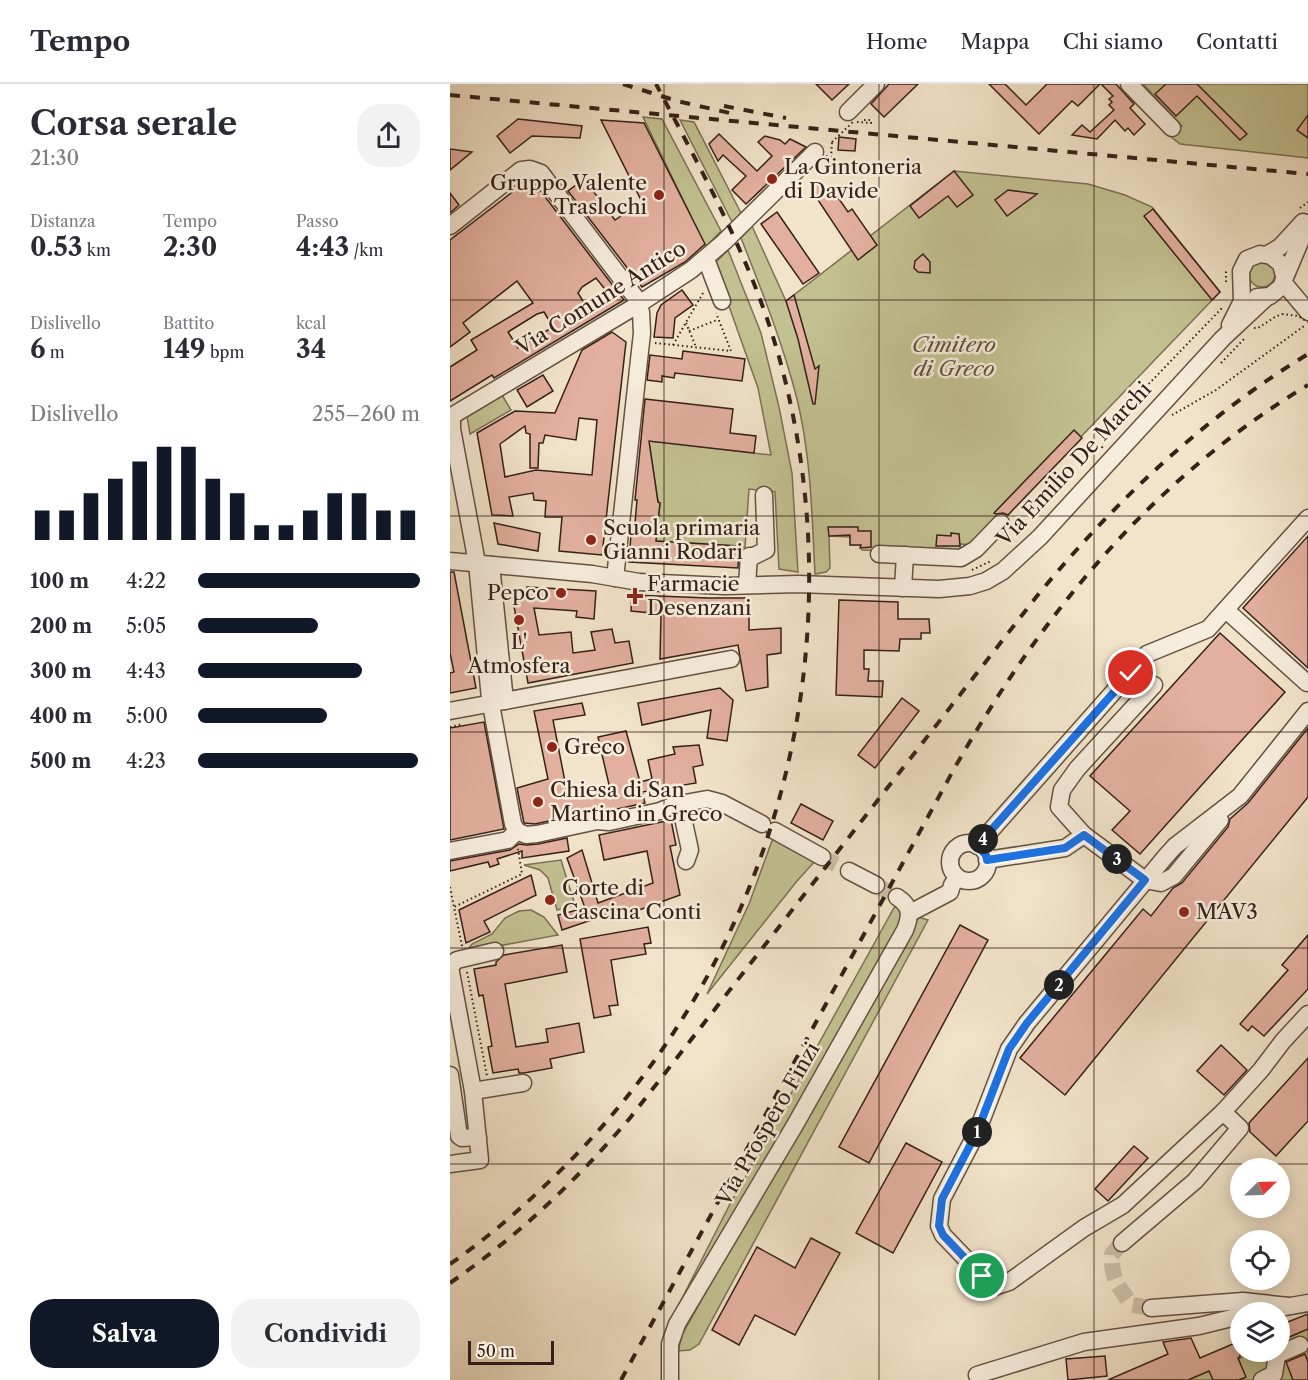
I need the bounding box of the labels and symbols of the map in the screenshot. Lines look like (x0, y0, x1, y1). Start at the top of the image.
place label: La Gintoneria di Davide (784, 154, 923, 203)
place label: Gruppo Valente Traslochi (490, 170, 647, 219)
marker: La Gintoneria di Davide (765, 172, 779, 186)
marker: Gruppo Valente Traslochi (652, 188, 666, 202)
street label: Via Comune Antico (510, 235, 690, 361)
park label: Cimitero di Greco (912, 332, 996, 381)
street label: Via Emilio De Marchi (990, 376, 1156, 552)
place label: Scuola primaria Gianni Rodari (603, 515, 761, 564)
marker: Scuola primaria Gianni Rodari (584, 533, 598, 547)
place label: Farmacie Desenzani (647, 571, 751, 620)
place label: Pepco (487, 580, 549, 605)
marker: Pepco (554, 586, 568, 600)
marker: Farmacie Desenzani (628, 589, 642, 603)
marker: L' Atmosfera (512, 613, 526, 627)
place label: L' Atmosfera (466, 629, 571, 678)
pin (1105, 647, 1156, 698)
place label: Greco (564, 734, 625, 759)
marker: Greco (545, 740, 559, 754)
place label: Chiesa di San Martino in Greco (550, 777, 723, 826)
marker: Chiesa di San Martino in Greco (531, 795, 545, 809)
pin: 4 (968, 824, 998, 854)
pin: 3 (1102, 844, 1132, 874)
place label: Corte di Cascina Conti (562, 875, 701, 924)
marker: Corte di Cascina Conti (543, 893, 557, 907)
place label: MAV3 (1196, 899, 1258, 924)
marker: MAV3 (1177, 905, 1191, 919)
pin: 2 (1044, 970, 1074, 1000)
street label: Via Prospero Finzi (710, 1038, 825, 1211)
pin: 1 (962, 1117, 992, 1147)
north arrow (1230, 1158, 1290, 1218)
pin (956, 1250, 1007, 1301)
scale bar (468, 1338, 554, 1366)

